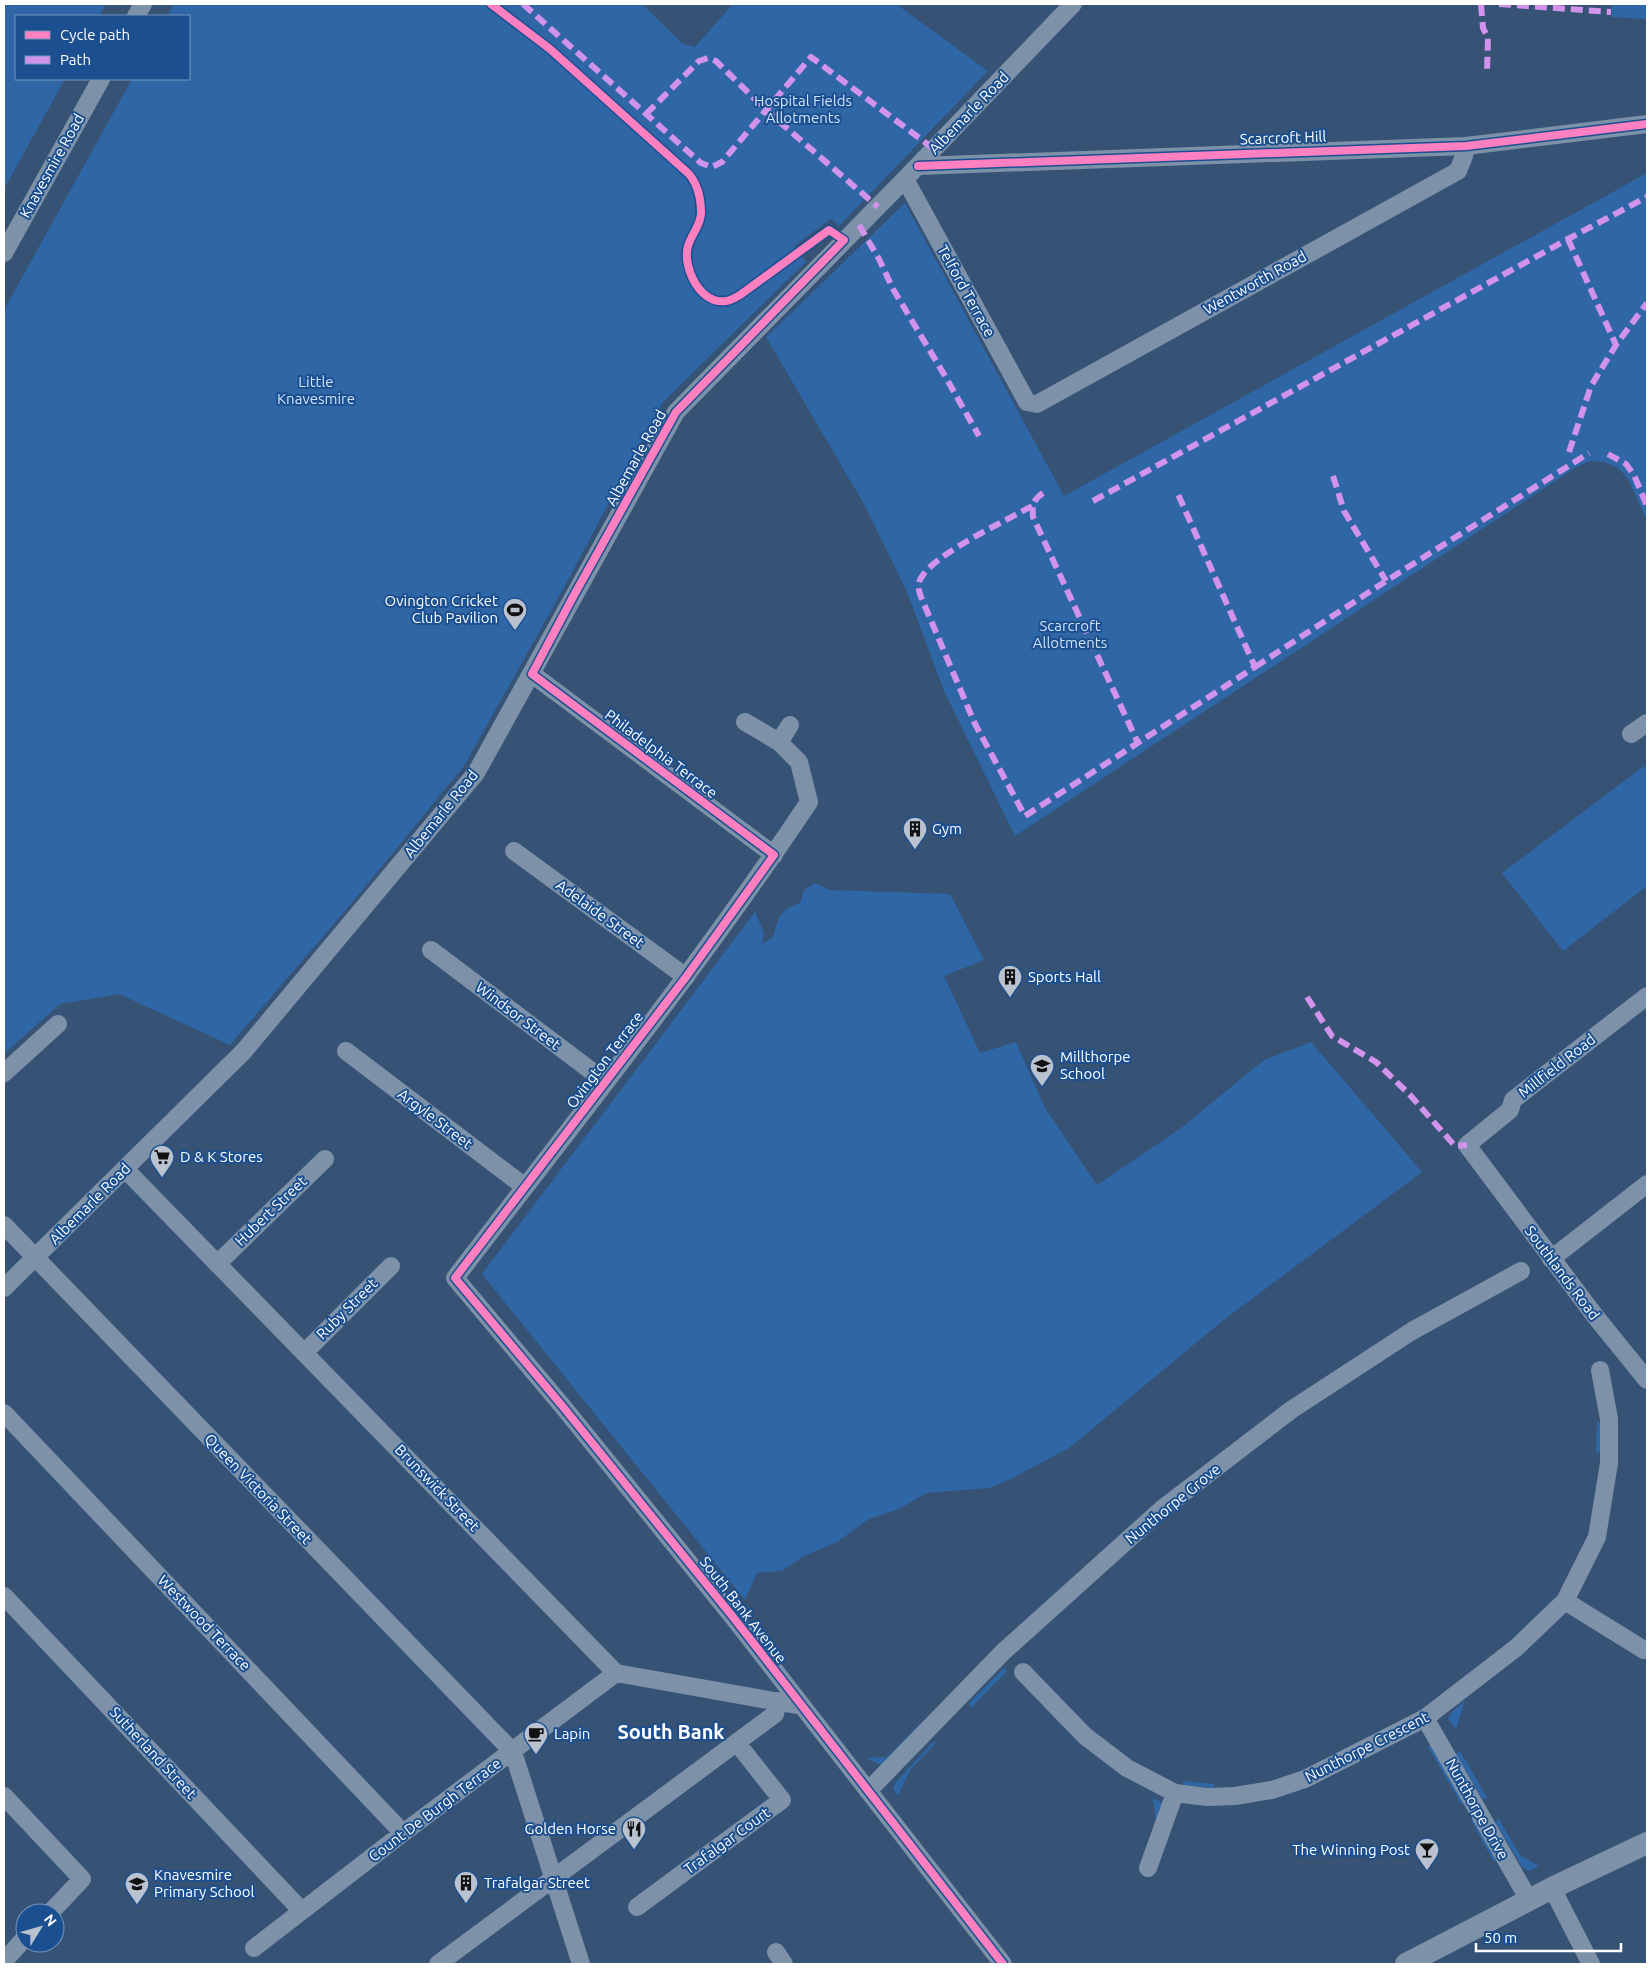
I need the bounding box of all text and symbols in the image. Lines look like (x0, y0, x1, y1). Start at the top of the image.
legend (15, 15, 190, 80)
text: Cycle path (60, 26, 130, 43)
text: Path (60, 51, 91, 68)
street label: Albemarle Road (925, 68, 1012, 157)
park label: Hospital Fields Allotments (754, 92, 852, 126)
street label: Knavesmire Road (16, 111, 87, 221)
street label: Scarcroft Hill (1239, 127, 1327, 148)
street label: Telford Terrace (934, 242, 999, 340)
street label: Wentworth Road (1200, 247, 1309, 318)
park label: Little Knavesmire (277, 373, 355, 407)
street label: Albemarle Road (602, 407, 669, 509)
place label: Ovington Cricket Club Pavilion (385, 592, 498, 626)
sports icon: Ovington Cricket Club Pavilion (502, 597, 528, 631)
park label: Scarcroft Allotments (1033, 617, 1107, 651)
street label: Philadelphia Terrace (602, 706, 721, 801)
street label: Albemarle Road (400, 767, 481, 861)
building icon: Gym (902, 816, 928, 850)
place label: Gym (932, 820, 962, 837)
street label: Adelaide Street (553, 876, 648, 951)
building icon: Sports Hall (997, 964, 1023, 998)
place label: Sports Hall (1028, 968, 1101, 985)
street label: Windsor Street (473, 978, 564, 1053)
street label: Ovington Terrace (563, 1008, 646, 1111)
street label: Millfield Road (1515, 1030, 1599, 1101)
place label: Millthorpe School (1060, 1048, 1131, 1082)
school or university icon: Millthorpe School (1029, 1053, 1055, 1087)
street label: Argyle Street (395, 1085, 476, 1152)
supermarket icon: D & K Stores (149, 1144, 175, 1178)
place label: D & K Stores (180, 1148, 263, 1165)
street label: Albemarle Road (46, 1160, 134, 1248)
street label: Hubert Street (231, 1172, 310, 1249)
street label: Southlands Road (1522, 1222, 1603, 1323)
street label: Ruby Street (313, 1275, 381, 1343)
street label: Queen Victoria Street (201, 1430, 315, 1547)
street label: Brunswick Street (392, 1441, 483, 1535)
street label: Nunthorpe Grove (1122, 1460, 1224, 1547)
street label: South Bank Avenue (697, 1553, 790, 1666)
street label: Westwood Terrace (155, 1571, 254, 1674)
street label: Sutherland Street (107, 1703, 200, 1802)
street label: Nunthorpe Crescent (1302, 1708, 1432, 1785)
district label: South Bank (617, 1720, 725, 1743)
cafe icon: Lapin (523, 1721, 549, 1755)
place label: Lapin (554, 1725, 590, 1742)
street label: Count De Burgh Terrace (365, 1754, 504, 1865)
street label: Nunthorpe Drive (1443, 1755, 1512, 1862)
street label: Trafalgar Court (680, 1804, 773, 1877)
restaurant icon: Golden Horse (621, 1816, 647, 1850)
place label: Golden Horse (525, 1820, 616, 1837)
bar icon: The Winning Post (1414, 1837, 1440, 1871)
place label: The Winning Post (1292, 1841, 1410, 1858)
place label: Knavesmire Primary School (154, 1866, 255, 1900)
building icon: Trafalgar Street (453, 1870, 479, 1904)
school or university icon: Knavesmire Primary School (124, 1871, 150, 1905)
place label: Trafalgar Street (484, 1874, 590, 1891)
north arrow (15, 1903, 65, 1953)
text: N (41, 1911, 60, 1929)
scale bar (1476, 1920, 1621, 1952)
text: 50 m (1484, 1929, 1517, 1946)

